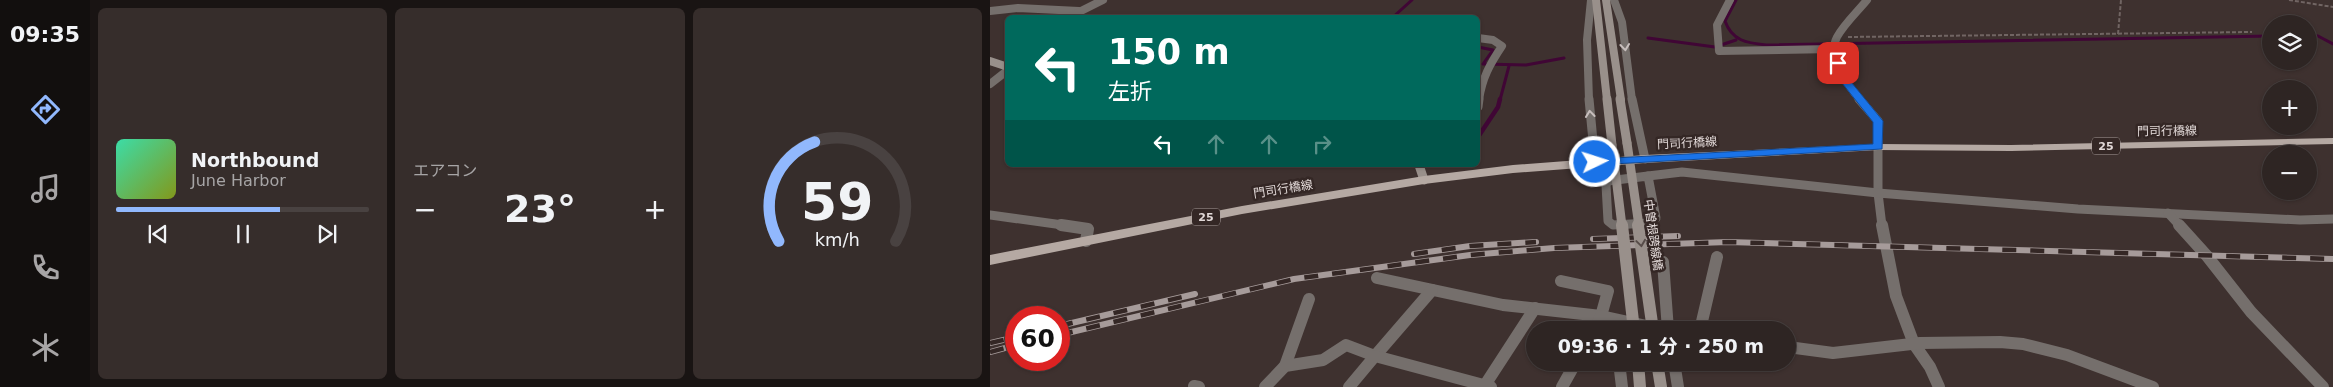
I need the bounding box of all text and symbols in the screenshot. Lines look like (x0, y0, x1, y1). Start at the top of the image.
map controls (2262, 15, 2317, 200)
button: layers (2262, 15, 2317, 70)
text: 09:35 (10, 22, 80, 47)
text: 150 m (1108, 32, 1230, 72)
icon: left (1025, 35, 1090, 100)
pin (1817, 42, 1859, 84)
one-way arrow (1619, 43, 1630, 51)
icon: arrive (1824, 49, 1852, 77)
text: 左折 (1108, 79, 1152, 104)
button: + (2262, 80, 2317, 135)
icon: directions (28, 92, 63, 127)
one-way arrow (1585, 109, 1596, 117)
street label: 門司行橋線 (2137, 123, 2197, 139)
icon: left (1149, 130, 1177, 158)
icon: ahead (1202, 130, 1230, 158)
icon: ahead (1255, 130, 1283, 158)
icon: right (1308, 130, 1336, 158)
street label: 門司行橋線 (1657, 134, 1717, 152)
position arrow (1568, 135, 1620, 187)
road number: 25 (2092, 138, 2120, 154)
button: − (2262, 145, 2317, 200)
text: Northbound (191, 149, 319, 171)
text: エアコン (413, 161, 477, 180)
icon: music (28, 171, 63, 206)
text: June Harbor (191, 171, 286, 190)
text: 59 (801, 172, 874, 232)
street label: 門司行橋線 (1252, 177, 1314, 201)
text: 23° (504, 187, 576, 231)
text: − (413, 193, 437, 226)
text: + (643, 193, 667, 226)
street label: 中曽根跨線橋 (1641, 198, 1665, 272)
road number: 25 (1192, 208, 1220, 226)
icon: previous (144, 220, 172, 248)
icon: pause (229, 220, 257, 248)
icon: next (313, 220, 341, 248)
text: km/h (815, 229, 860, 250)
one-way arrow (1635, 239, 1645, 248)
icon: phone (28, 250, 63, 285)
speed limit sign: 60 (1005, 306, 1070, 371)
icon: climate (28, 330, 63, 365)
text: 09:36 · 1 分 · 250 m (1558, 335, 1764, 357)

